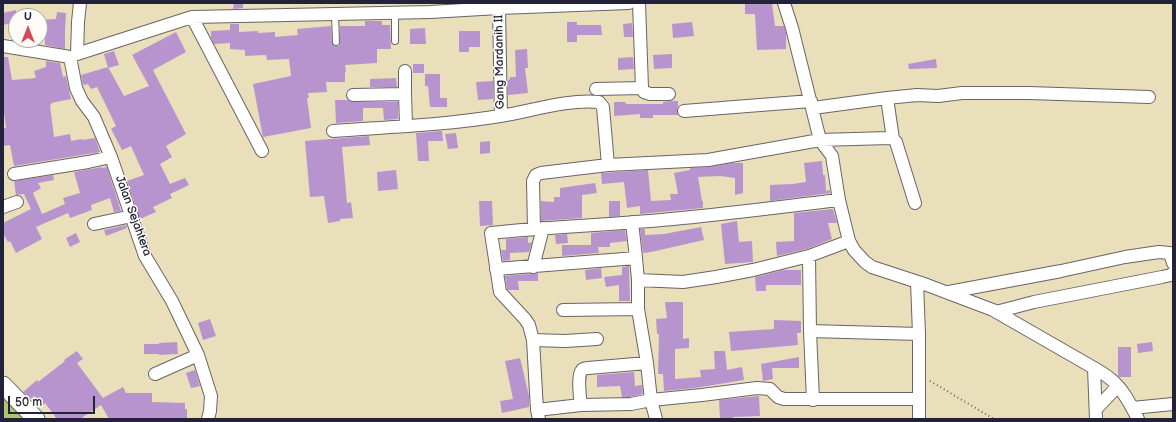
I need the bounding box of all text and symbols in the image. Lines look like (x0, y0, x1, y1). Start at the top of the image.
north arrow (8, 8, 48, 48)
text: U (24, 10, 32, 23)
street label: Gang Mardanih II (492, 15, 508, 109)
street label: Jalan Sejahtera (112, 174, 154, 258)
scale bar (10, 388, 97, 414)
text: 50 m (15, 395, 42, 410)

